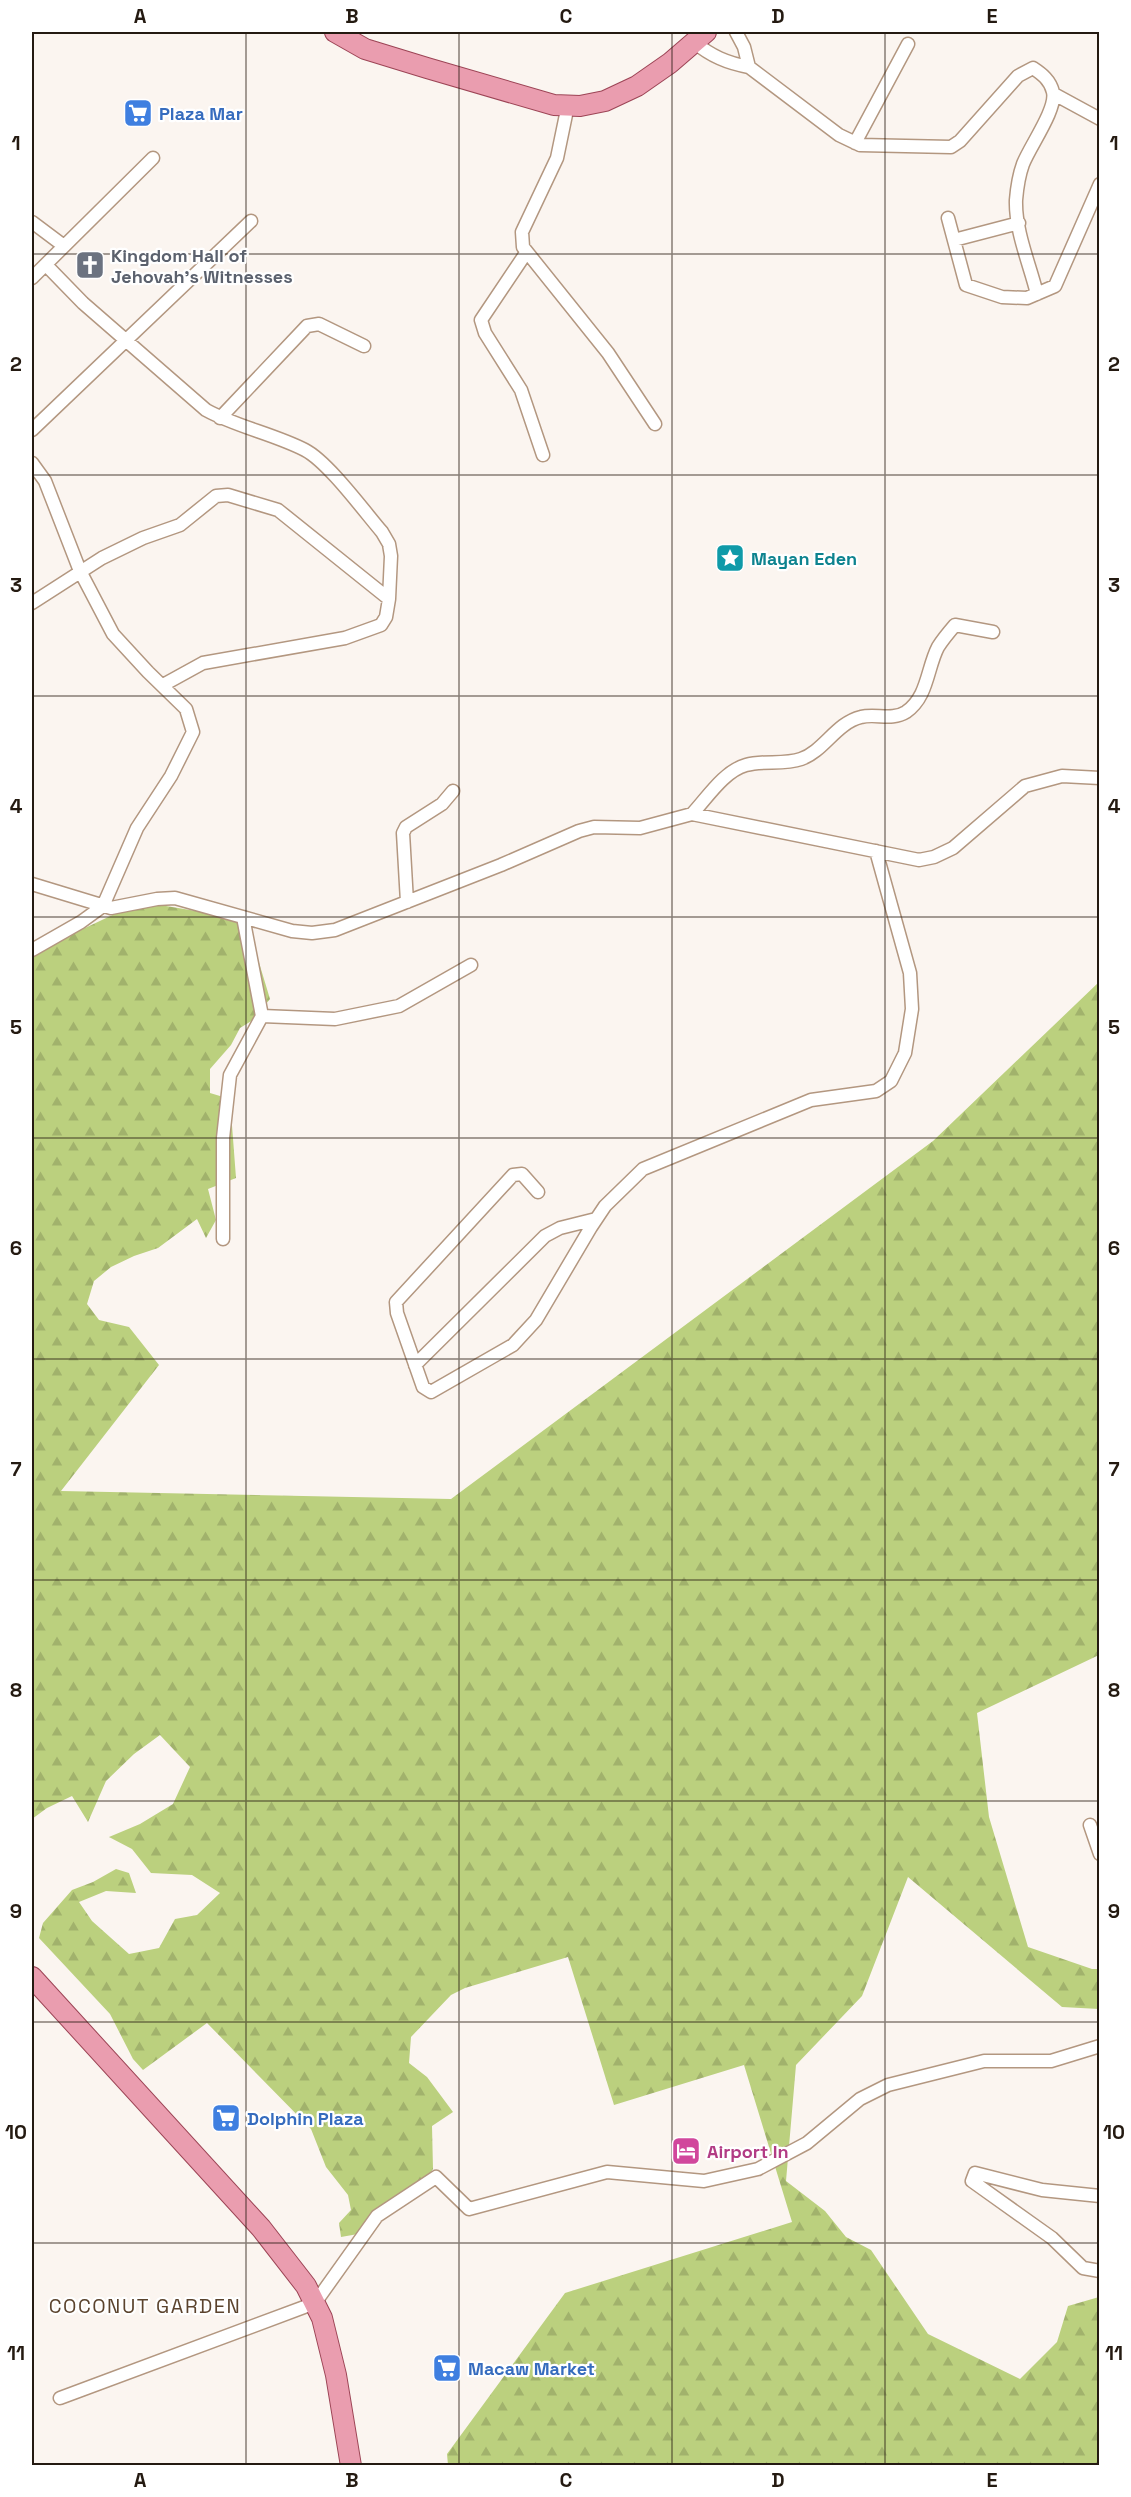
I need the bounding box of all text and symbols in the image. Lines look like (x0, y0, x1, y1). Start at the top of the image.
text: A (134, 3, 147, 29)
text: B (345, 3, 359, 29)
text: C (560, 3, 573, 29)
text: D (771, 3, 785, 29)
text: E (986, 3, 998, 29)
supermarket icon: Plaza Mar (122, 97, 154, 129)
place label: Plaza Mar (159, 102, 243, 125)
text: 1 (11, 130, 21, 156)
text: 1 (1109, 130, 1119, 156)
place label: Kingdom Hall of Jehovah's Witnesses (111, 244, 293, 288)
church icon: Kingdom Hall of Jehovah's Witnesses (74, 249, 106, 281)
text: 2 (10, 351, 22, 377)
text: 2 (1108, 351, 1120, 377)
place icon: Mayan Eden (714, 542, 746, 574)
place label: Mayan Eden (751, 547, 857, 570)
text: 3 (10, 572, 22, 598)
text: 3 (1108, 572, 1120, 598)
text: 4 (10, 793, 23, 819)
text: 4 (1108, 793, 1121, 819)
text: 5 (10, 1014, 22, 1040)
text: 5 (1108, 1014, 1120, 1040)
text: 6 (10, 1235, 22, 1261)
text: 6 (1108, 1235, 1120, 1261)
text: 7 (10, 1456, 22, 1482)
text: 7 (1108, 1456, 1120, 1482)
text: 8 (10, 1677, 22, 1703)
text: 8 (1108, 1677, 1120, 1703)
text: 9 (10, 1898, 22, 1924)
text: 9 (1108, 1898, 1120, 1924)
supermarket icon: Dolphin Plaza (210, 2102, 242, 2134)
place label: Dolphin Plaza (247, 2107, 364, 2130)
text: 10 (5, 2119, 27, 2145)
text: 10 (1103, 2119, 1125, 2145)
hotel icon: Airport In (670, 2135, 702, 2167)
place label: Airport In (707, 2140, 789, 2163)
district label: COCONUT GARDEN (49, 2293, 241, 2319)
text: 11 (7, 2340, 25, 2366)
text: 11 (1105, 2340, 1123, 2366)
supermarket icon: Macaw Market (431, 2352, 463, 2384)
place label: Macaw Market (468, 2357, 595, 2380)
text: A (134, 2467, 147, 2493)
text: B (345, 2467, 359, 2493)
text: C (560, 2467, 573, 2493)
text: D (771, 2467, 785, 2493)
text: E (986, 2467, 998, 2493)

